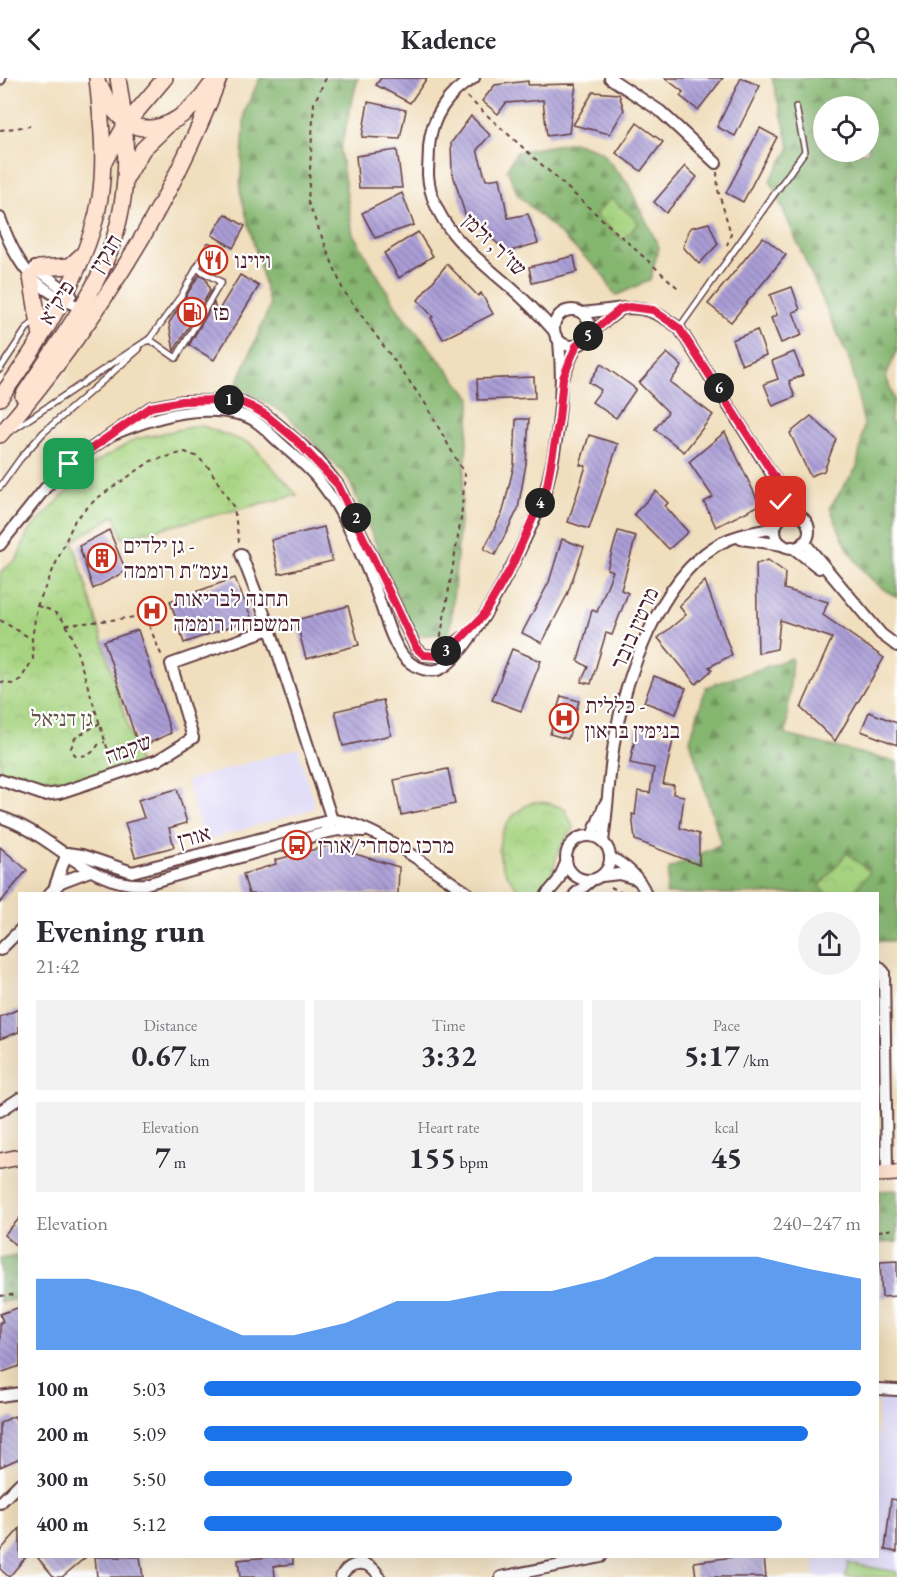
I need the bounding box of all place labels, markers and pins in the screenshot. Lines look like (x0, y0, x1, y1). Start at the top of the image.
restaurant icon: ויוינו (197, 244, 229, 276)
place label: ויוינו (234, 246, 271, 275)
fuel station icon: פז (176, 296, 208, 328)
place label: פז (213, 298, 230, 327)
pin: 5 (573, 321, 603, 351)
pin: 6 (704, 373, 734, 403)
pin: 1 (214, 385, 244, 415)
pin (43, 438, 94, 489)
pin (755, 476, 806, 527)
pin: 4 (525, 488, 555, 518)
pin: 2 (341, 503, 371, 533)
place label: גן ילדים - נעמ"ת רוממה (123, 531, 229, 585)
building icon: גן ילדים - נעמ"ת רוממה (86, 542, 118, 574)
place label: תחנה לבריאות המשפחה רוממה (173, 584, 301, 638)
hospital icon: תחנה לבריאות המשפחה רוממה (136, 595, 168, 627)
pin: 3 (431, 636, 461, 666)
place label: כללית - בנימין בראון (585, 691, 680, 745)
hospital icon: כללית - בנימין בראון (548, 702, 580, 734)
bus stop icon: מרכז מסחרי/אורן (281, 829, 313, 861)
place label: מרכז מסחרי/אורן (318, 831, 454, 860)

